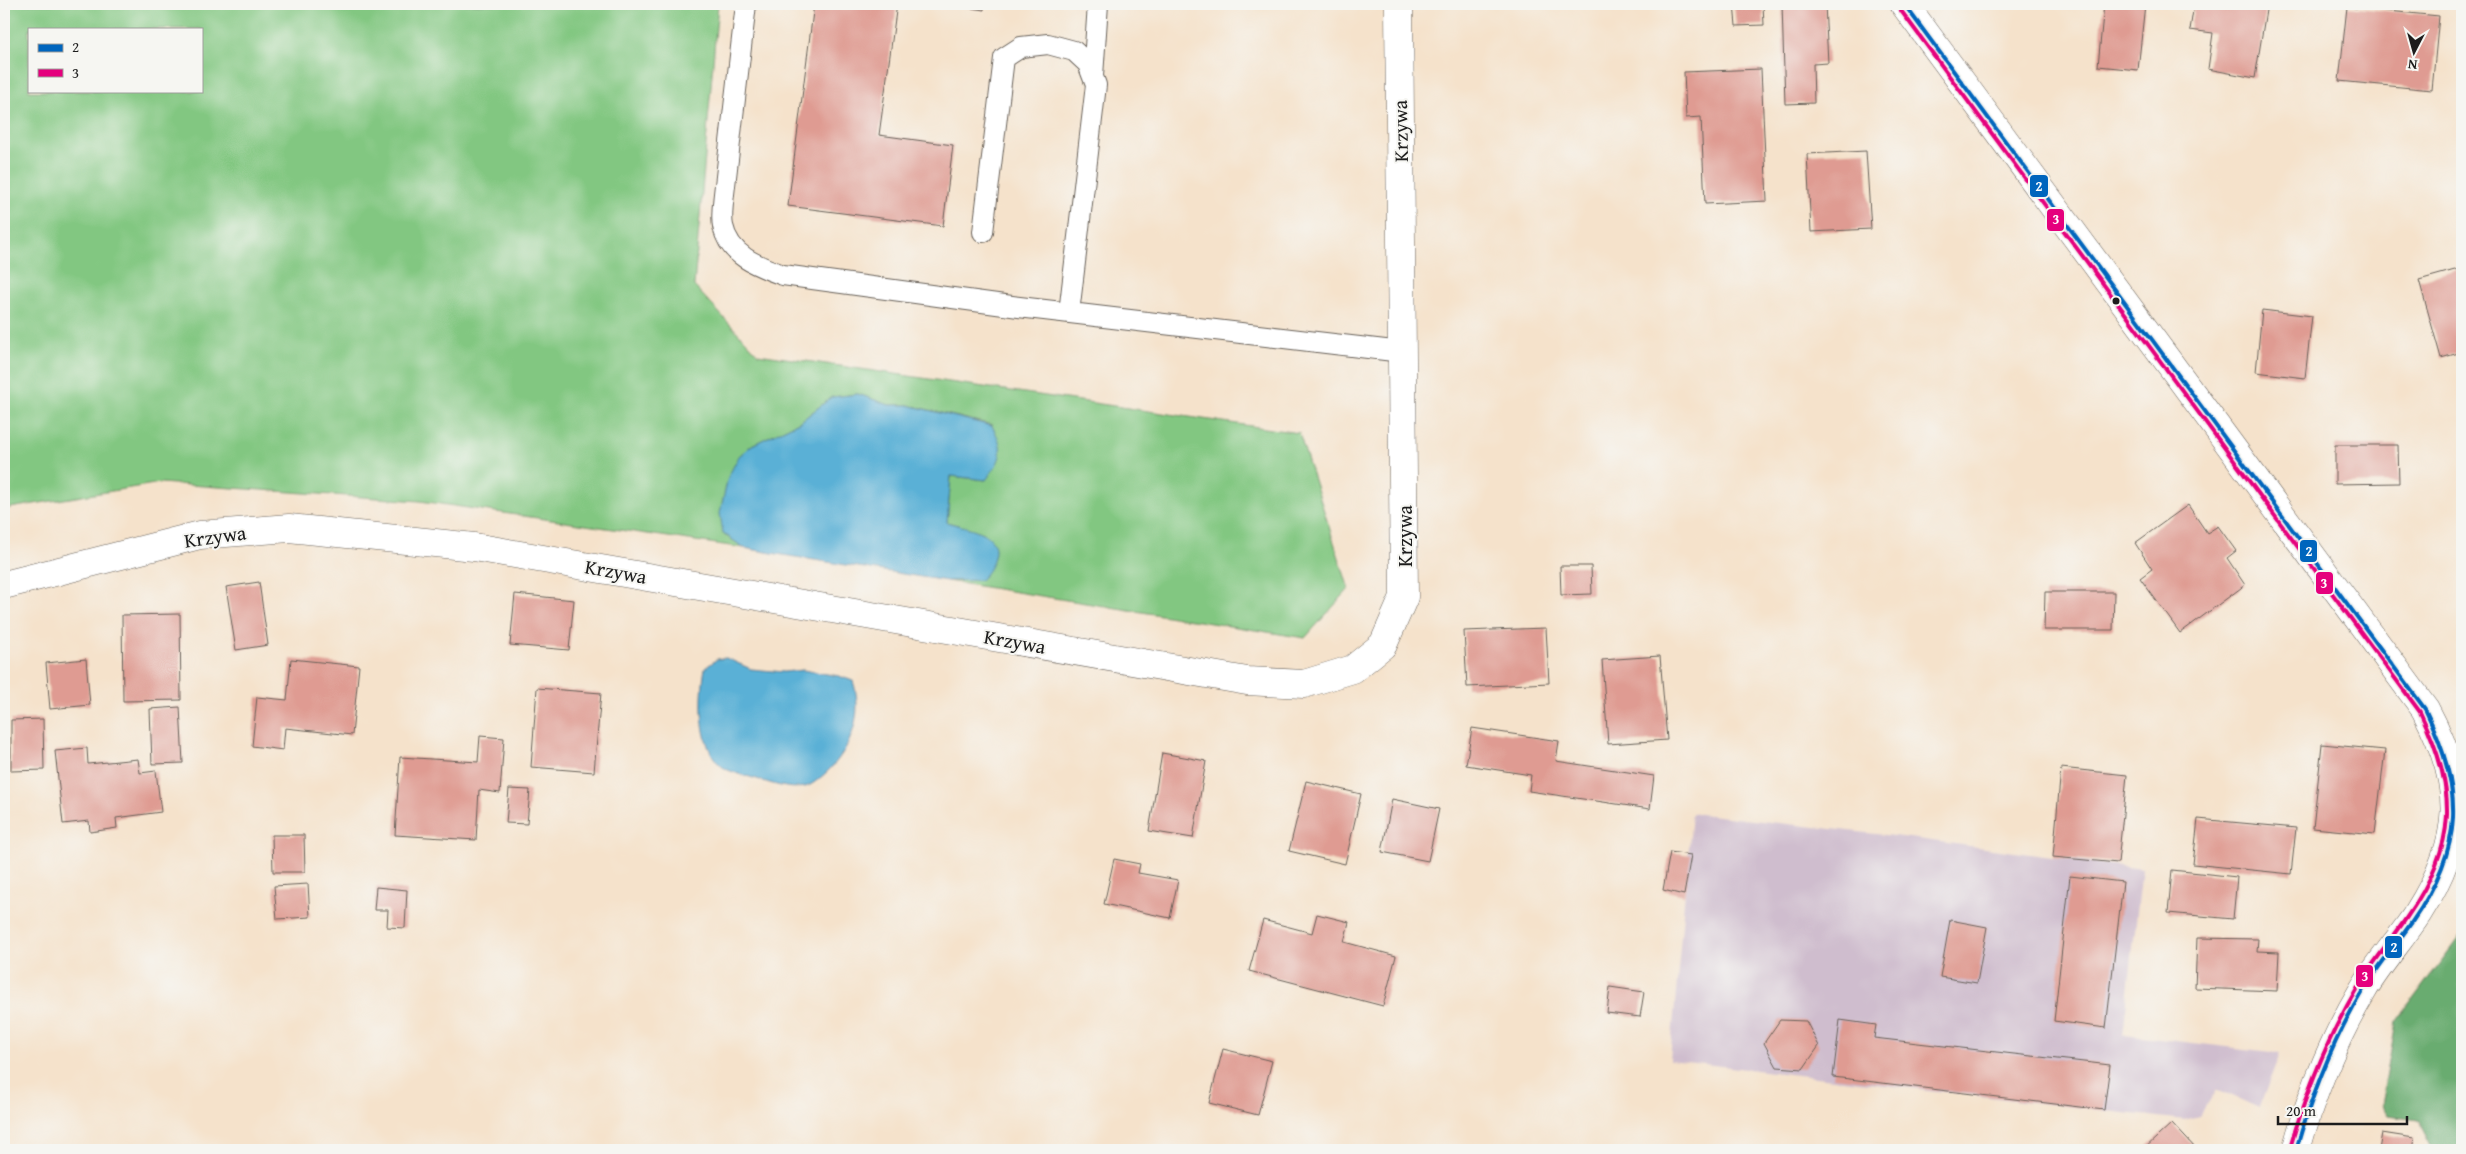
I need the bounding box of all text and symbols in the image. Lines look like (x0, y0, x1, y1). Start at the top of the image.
legend (28, 28, 202, 92)
north arrow (2388, 28, 2438, 78)
text: 2 (72, 36, 79, 57)
text: N (2406, 54, 2418, 75)
text: 3 (72, 62, 79, 83)
street label: Krzywa (1385, 99, 1415, 162)
line badge: 2 (2029, 174, 2049, 198)
text: 2 (2035, 176, 2043, 196)
line badge: 3 (2046, 208, 2065, 232)
text: 3 (2052, 209, 2060, 229)
unlabelled marker (2111, 296, 2121, 306)
street label: Krzywa (1390, 504, 1419, 567)
street label: Krzywa (182, 517, 248, 555)
line badge: 2 (2299, 539, 2318, 563)
text: 2 (2305, 541, 2313, 561)
street label: Krzywa (583, 551, 650, 591)
line badge: 3 (2315, 571, 2334, 595)
text: 3 (2320, 573, 2328, 593)
street label: Krzywa (982, 621, 1049, 661)
line badge: 2 (2384, 935, 2403, 959)
text: 2 (2390, 937, 2398, 957)
line badge: 3 (2355, 964, 2374, 988)
text: 3 (2361, 966, 2369, 986)
scale bar (2278, 1094, 2407, 1126)
text: 20 m (2286, 1100, 2317, 1121)

